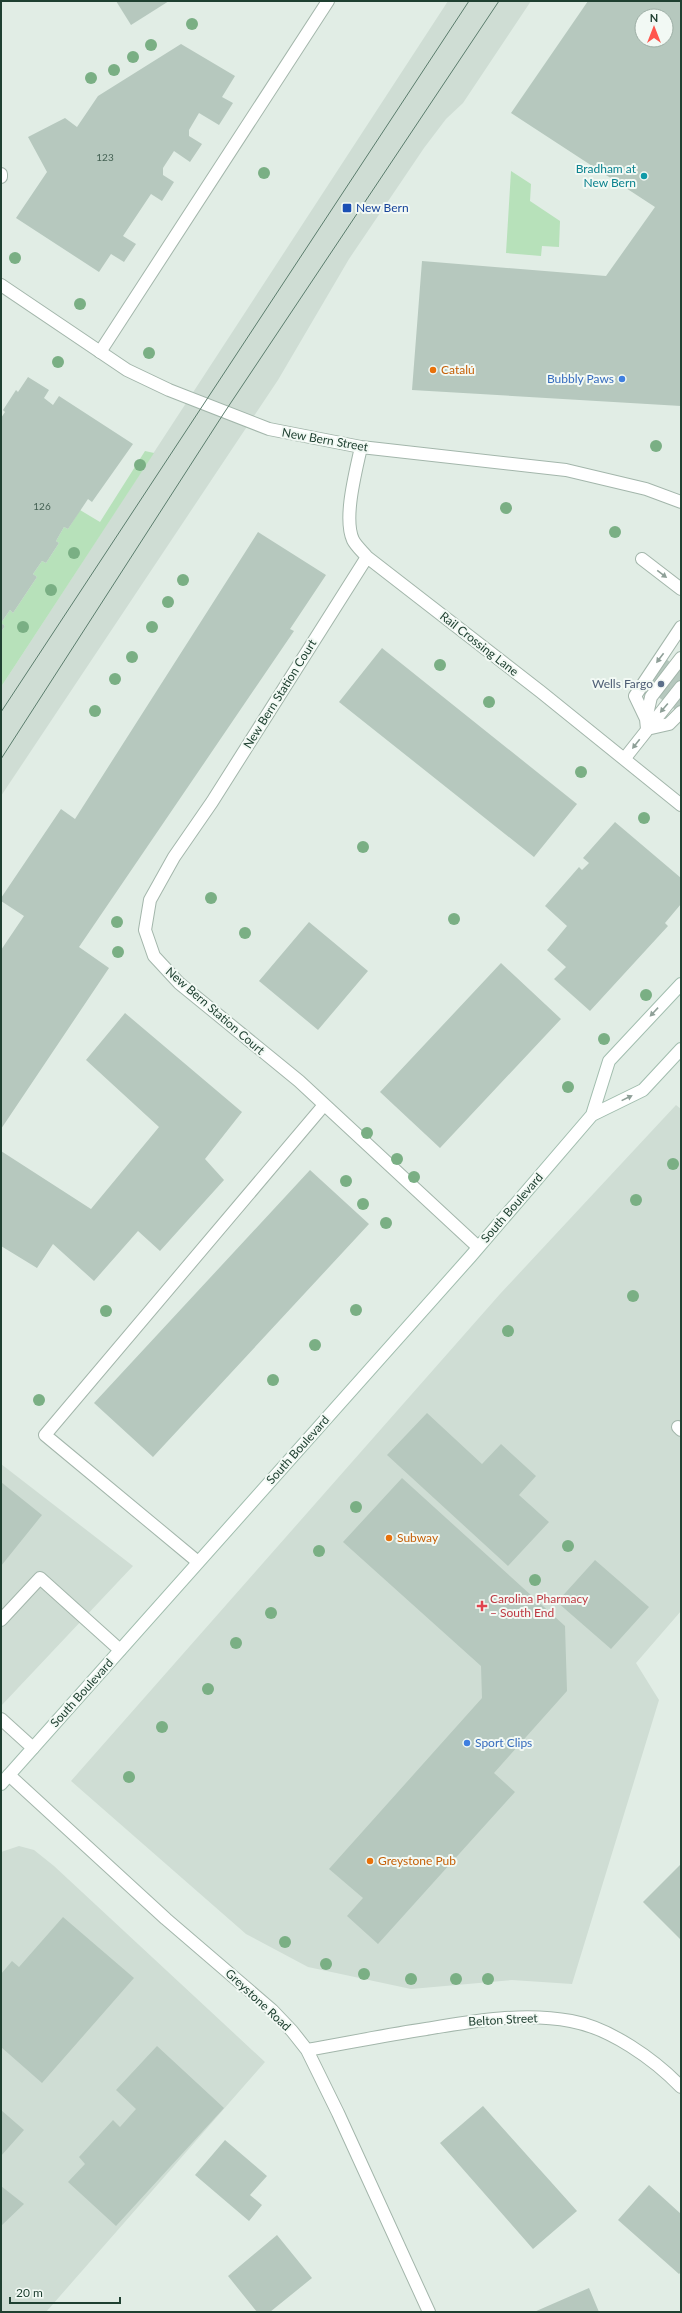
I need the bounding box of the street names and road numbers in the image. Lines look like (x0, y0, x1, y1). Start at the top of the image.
street label: New Bern Street (281, 425, 370, 455)
street label: Rail Crossing Lane (437, 608, 522, 679)
street label: New Bern Station Court (240, 636, 320, 751)
street label: New Bern Station Court (163, 964, 268, 1058)
street label: South Boulevard (477, 1170, 546, 1245)
street label: South Boulevard (263, 1412, 332, 1487)
street label: South Boulevard (47, 1655, 116, 1730)
street label: Greystone Road (222, 1965, 294, 2034)
street label: Belton Street (468, 2010, 539, 2029)

